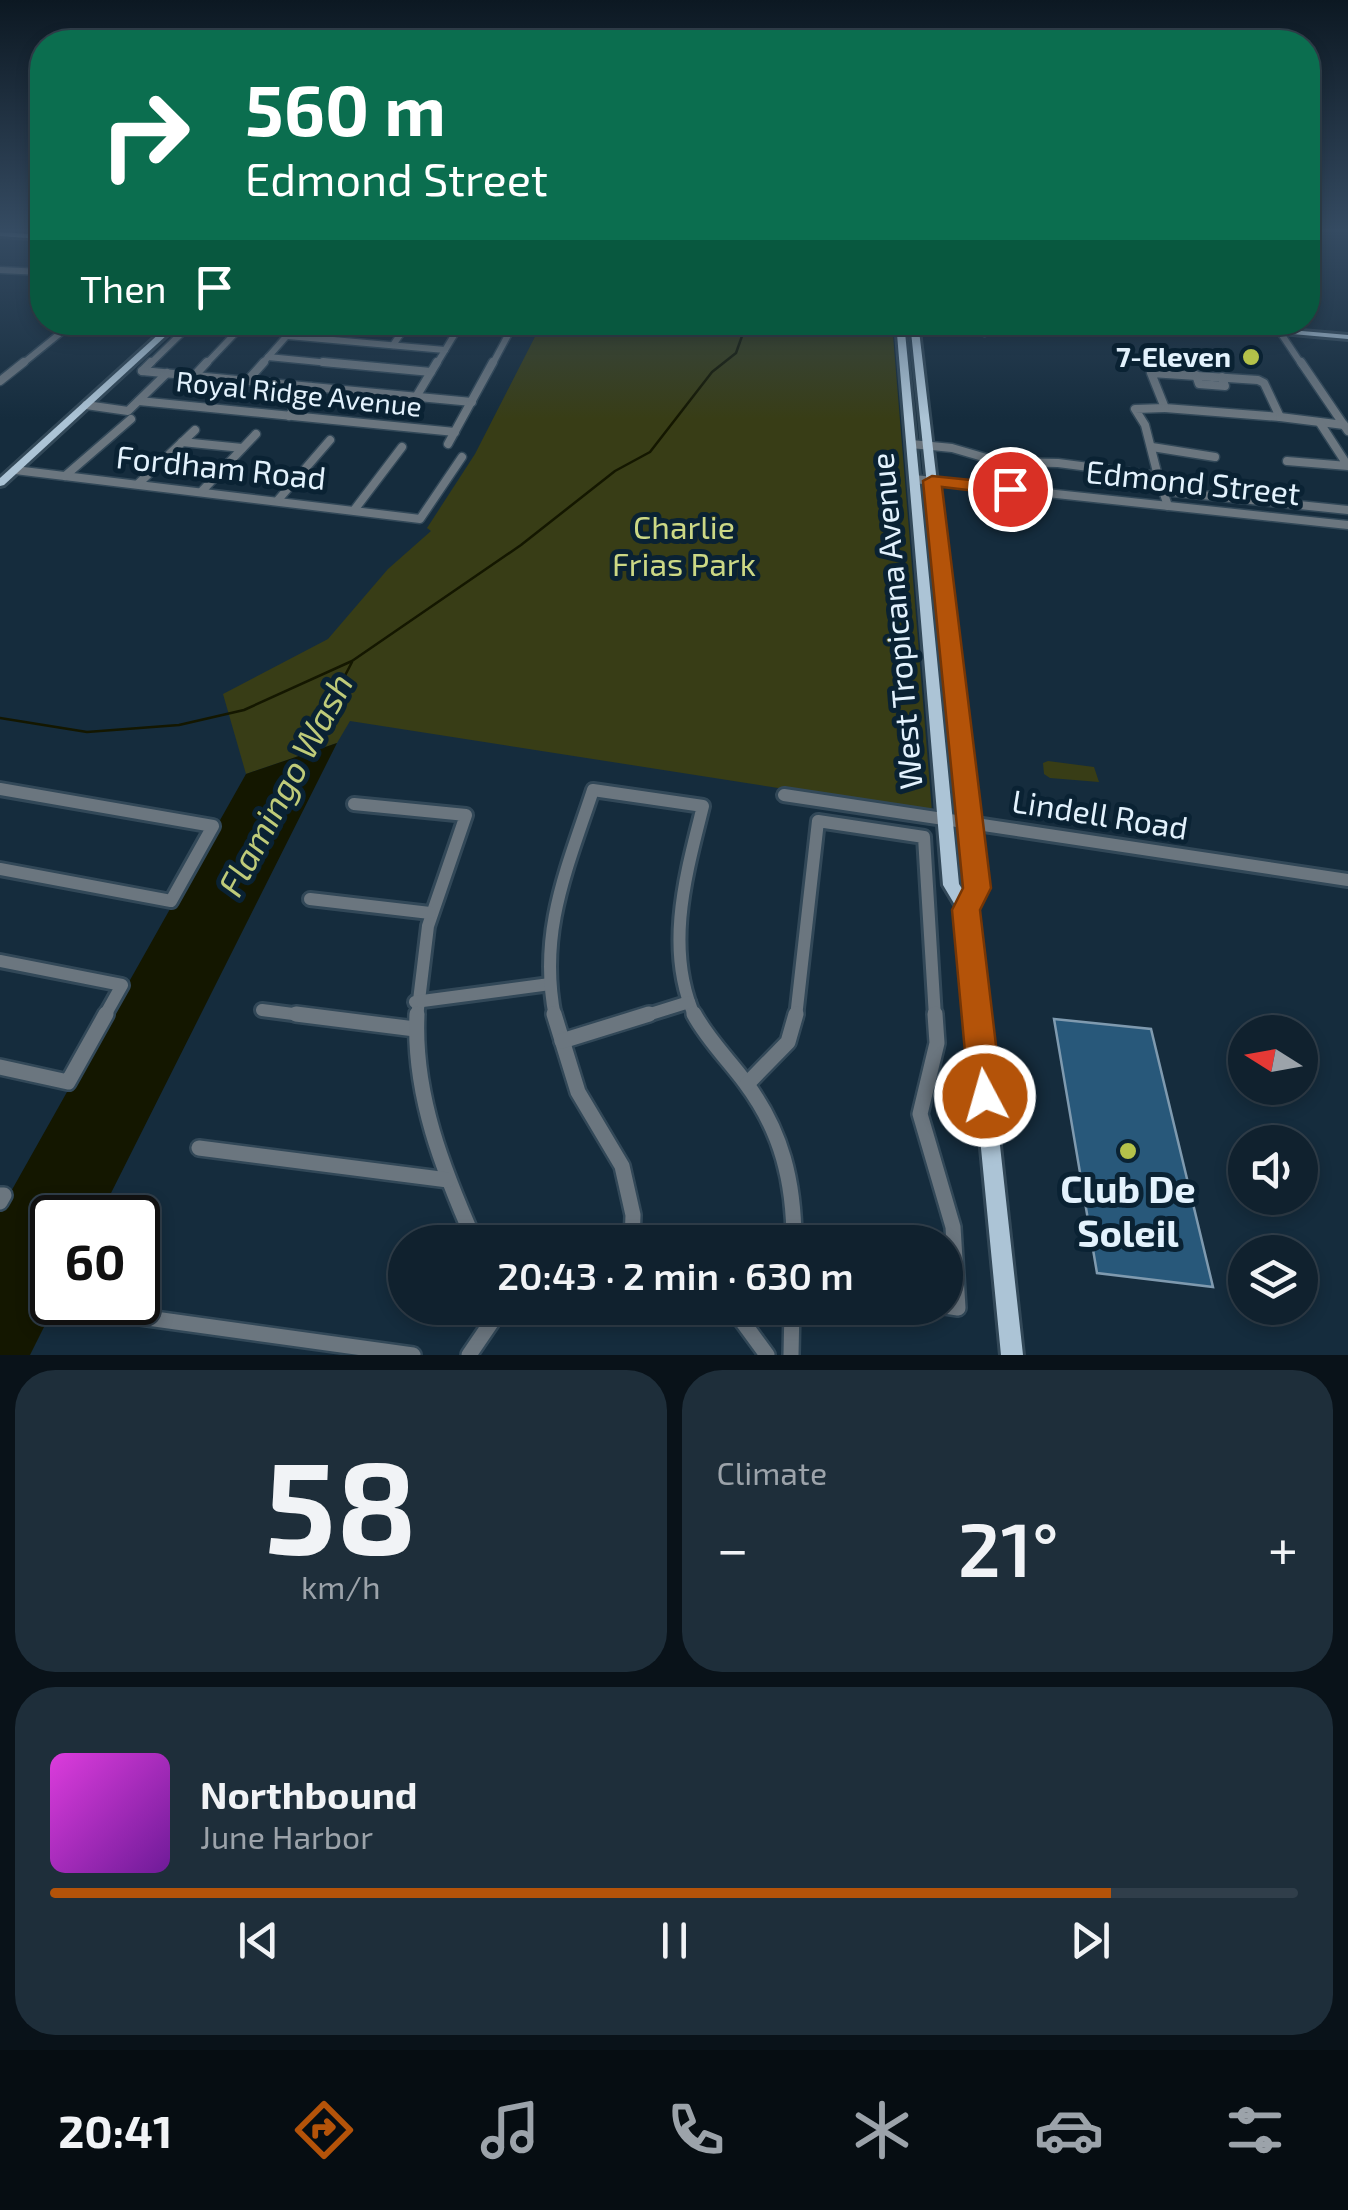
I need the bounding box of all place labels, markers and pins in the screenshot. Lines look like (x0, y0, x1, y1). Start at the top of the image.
place label: 7-Eleven (1116, 339, 1231, 373)
marker: 7-Eleven (1240, 346, 1262, 368)
pin (968, 447, 1053, 532)
marker: Club De Soleil (1117, 1140, 1139, 1162)
place label: Club De Soleil (1060, 1165, 1196, 1255)

